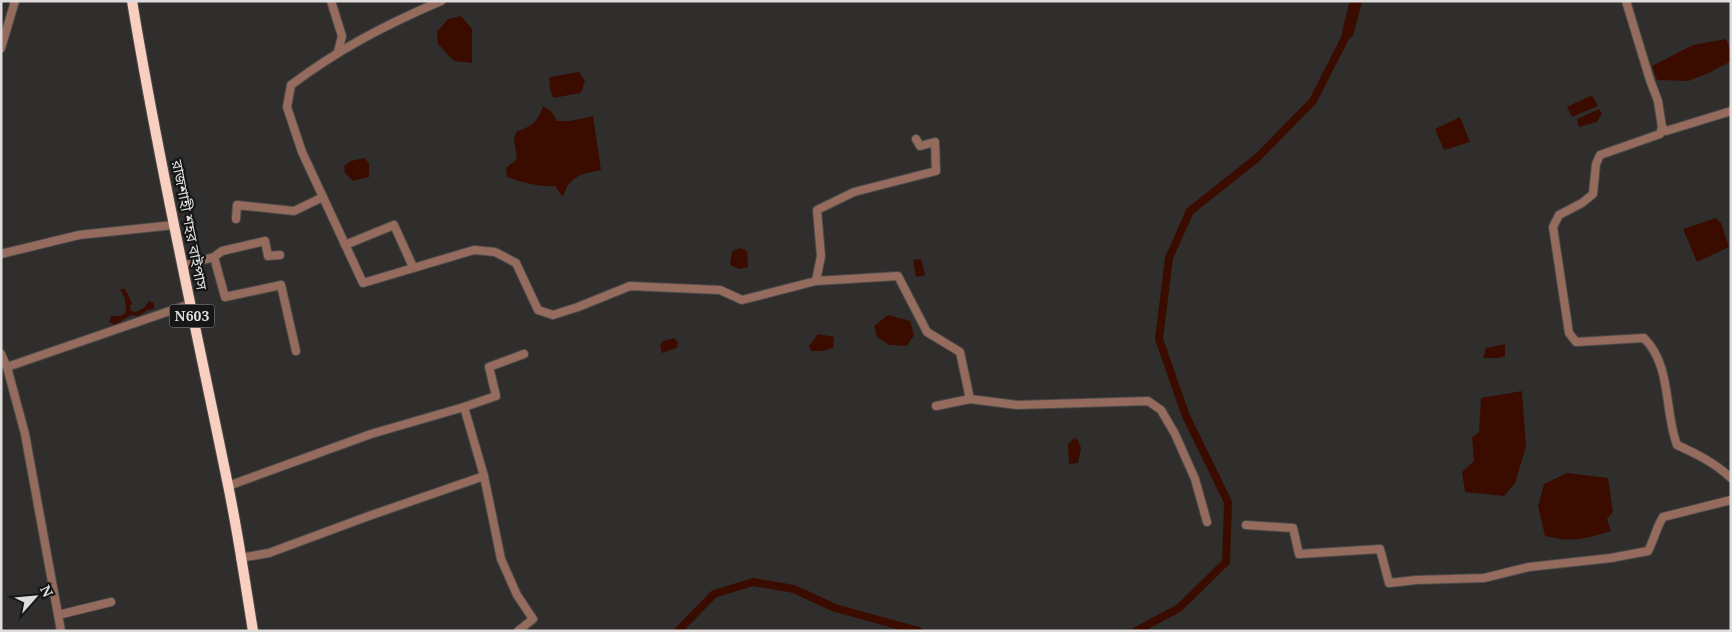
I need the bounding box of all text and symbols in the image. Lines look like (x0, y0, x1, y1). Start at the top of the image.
street label: রাজশাহী শহর বাইপাস (167, 157, 213, 292)
road number: N603 (170, 304, 214, 328)
north arrow (10, 572, 60, 622)
text: N (36, 582, 58, 600)

